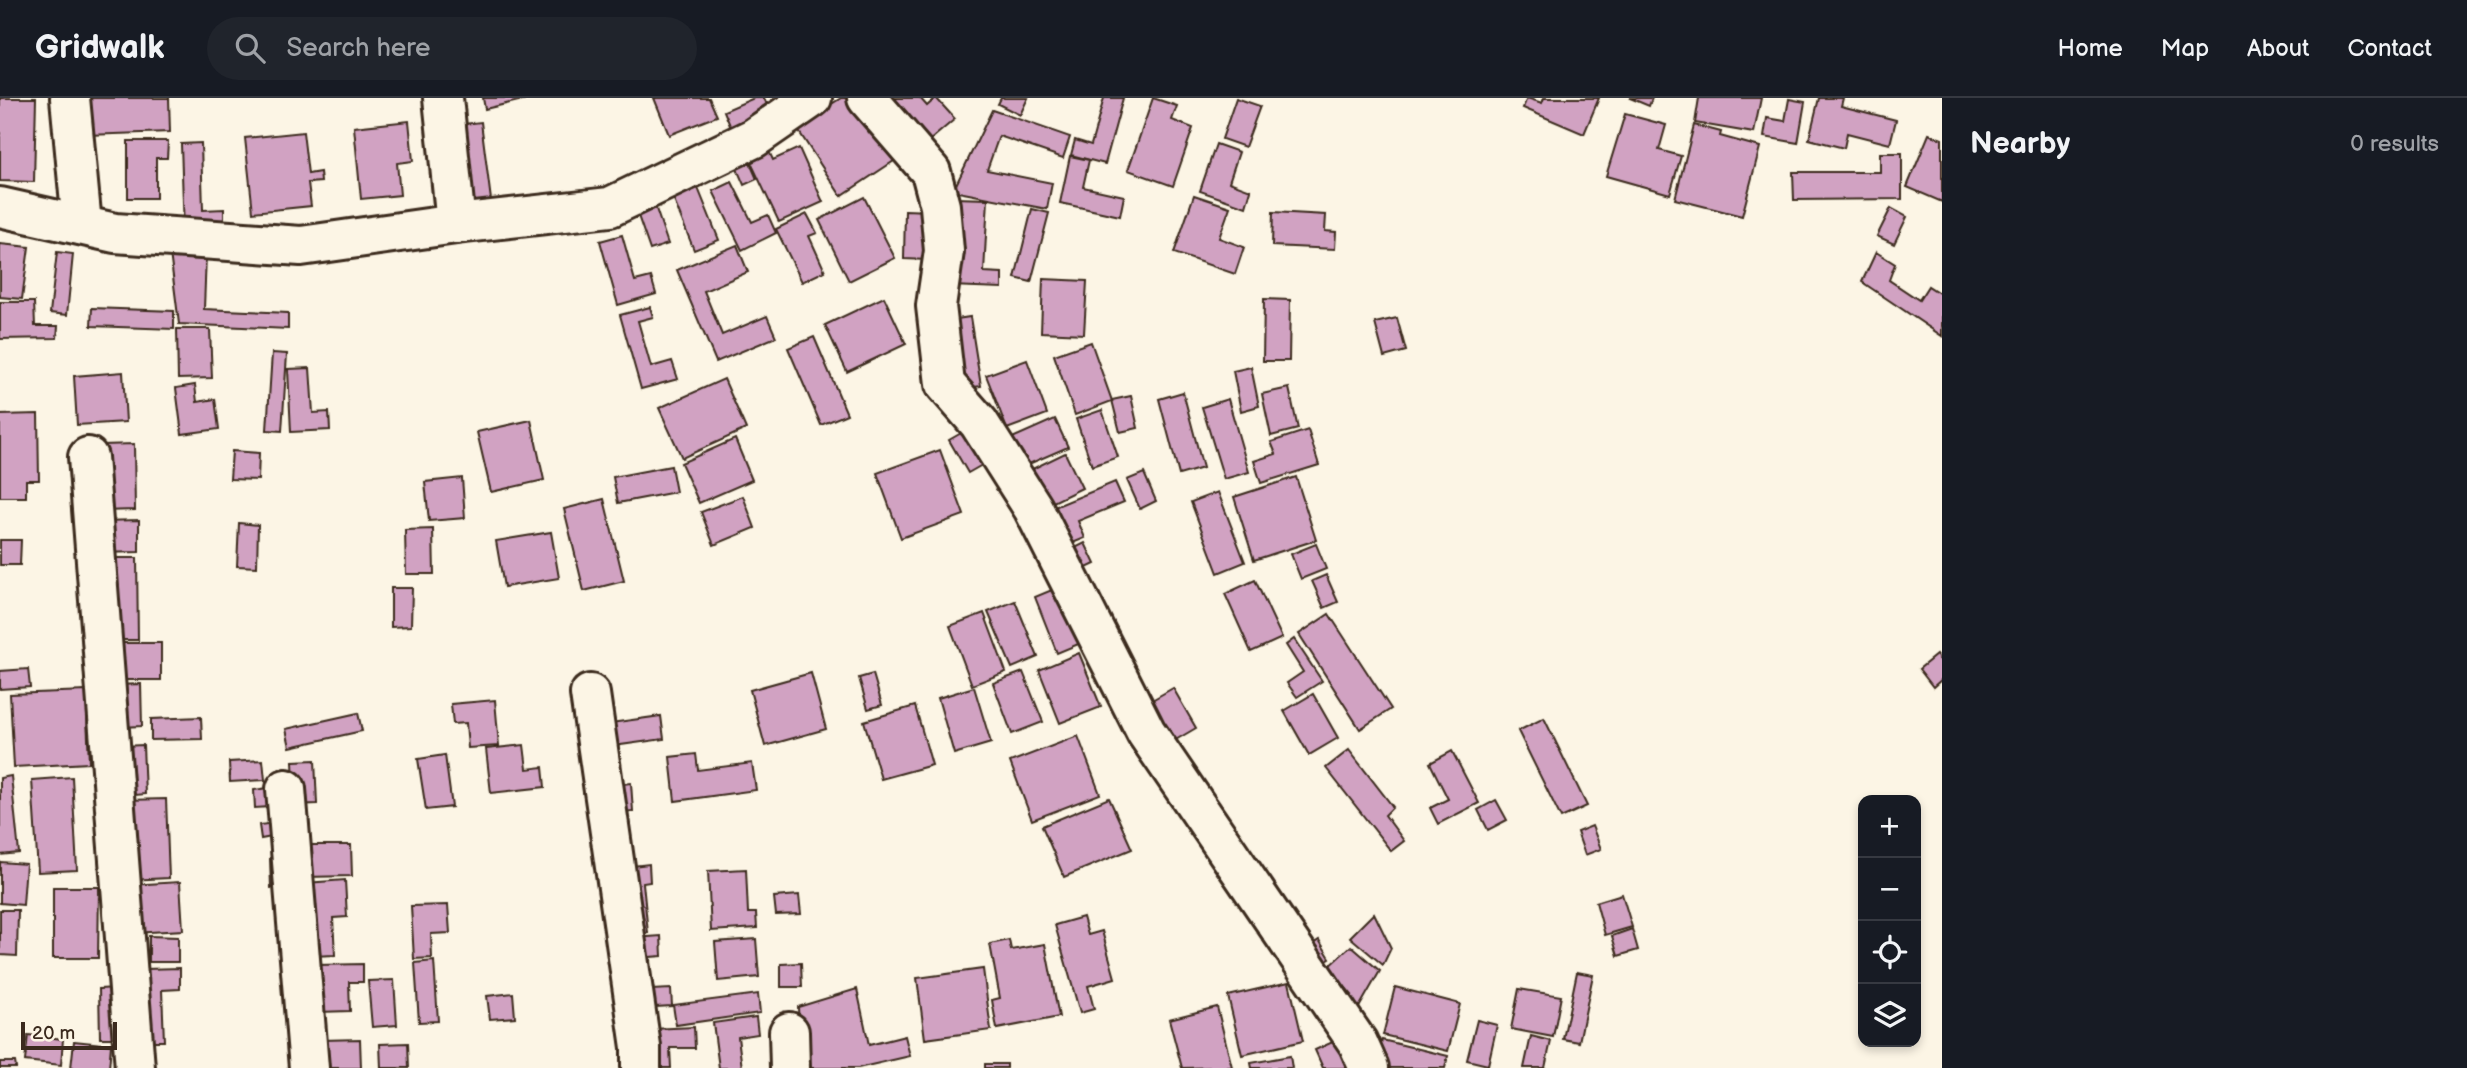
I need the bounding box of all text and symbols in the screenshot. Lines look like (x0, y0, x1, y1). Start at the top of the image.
search box (207, 17, 697, 80)
text: Gridwalk (35, 28, 165, 68)
icon: search (231, 29, 269, 67)
text: Search here (287, 33, 431, 64)
text: Home (2058, 34, 2123, 63)
text: Map (2161, 34, 2209, 63)
text: About (2247, 34, 2309, 63)
text: Contact (2347, 34, 2432, 63)
text: Nearby (1970, 126, 2070, 162)
text: 0 results (2350, 130, 2439, 158)
map controls (1858, 795, 1921, 1047)
button: + (1858, 795, 1921, 858)
button: − (1858, 858, 1921, 921)
button: locate (1858, 921, 1921, 984)
button: layers (1858, 984, 1921, 1047)
scale bar (21, 1019, 117, 1051)
text: 20 m (32, 1022, 75, 1045)

